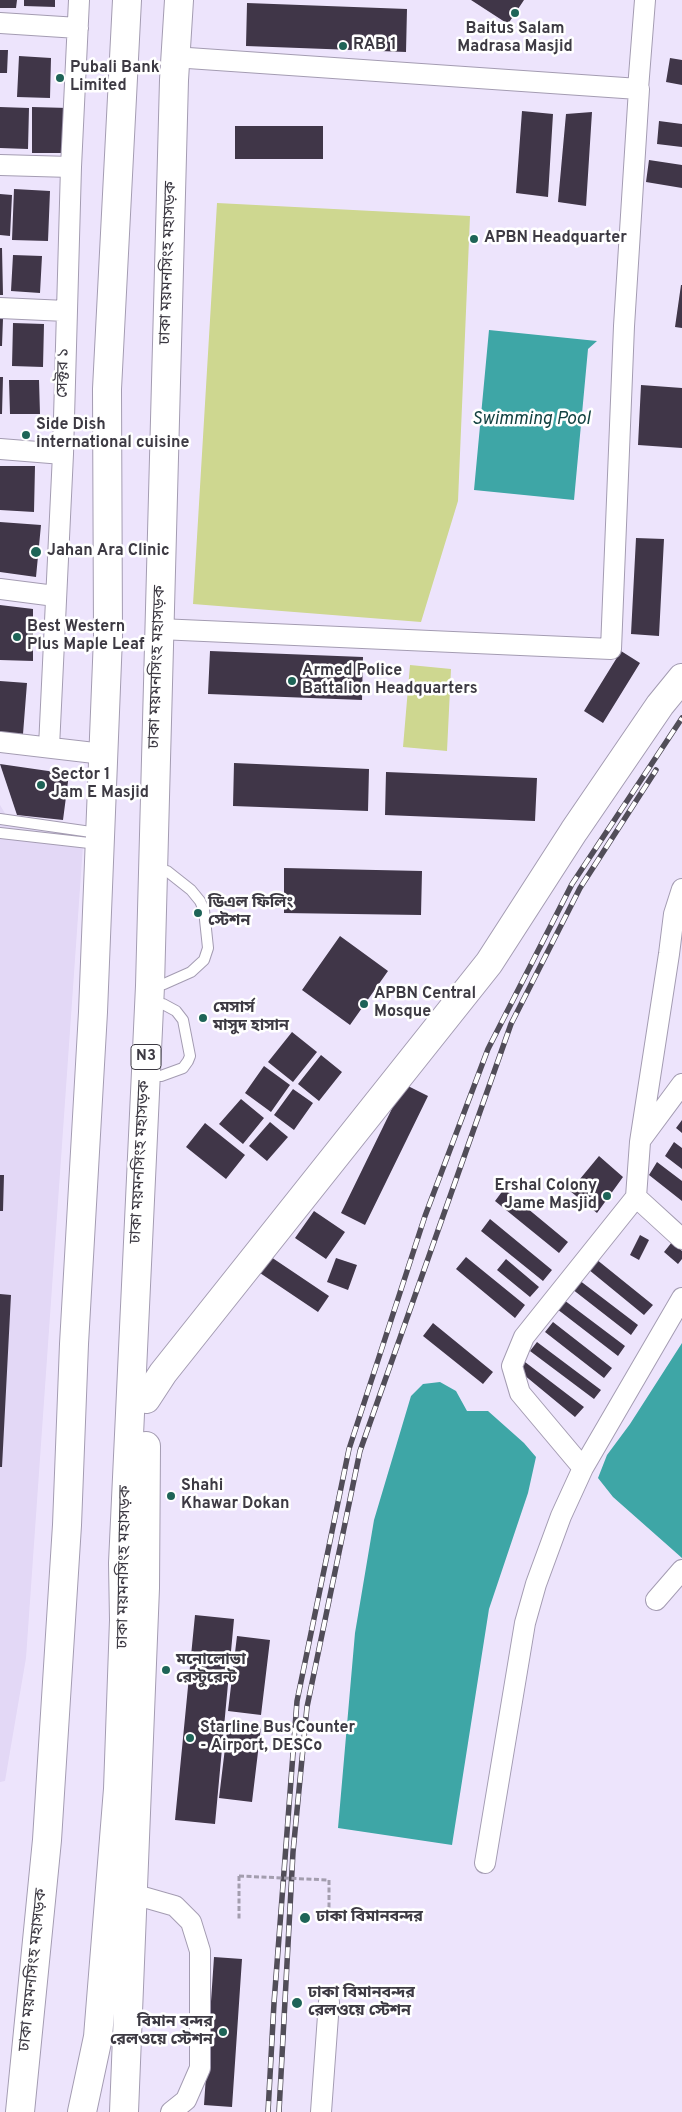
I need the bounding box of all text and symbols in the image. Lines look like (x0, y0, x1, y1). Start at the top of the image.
marker: Baitus Salam Madrasa Masjid (509, 7, 521, 19)
place label: Baitus Salam Madrasa Masjid (457, 20, 573, 58)
place label: RAB 1 (353, 36, 397, 56)
marker: RAB 1 (337, 40, 349, 52)
place label: Pubali Bank Limited (70, 59, 160, 97)
marker: Pubali Bank Limited (54, 72, 66, 84)
street label: ঢাকা ময়মনসিংহ মহাসড়ক (157, 181, 181, 345)
place label: APBN Headquarter (484, 229, 627, 249)
marker: APBN Headquarter (468, 233, 480, 245)
street label: সেক্টর ১ (54, 348, 74, 398)
water label: Swimming Pool (472, 409, 590, 431)
place label: Side Dish international cuisine (36, 416, 189, 454)
marker: Side Dish international cuisine (20, 429, 32, 441)
place label: Jahan Ara Clinic (47, 542, 170, 562)
marker: Jahan Ara Clinic (29, 545, 43, 559)
street label: ঢাকা ময়মনসিংহ মহাসড়ক (146, 585, 170, 749)
place label: Best Western Plus Maple Leaf (27, 618, 145, 656)
marker: Best Western Plus Maple Leaf (11, 631, 23, 643)
place label: Armed Police Battalion Headquarters (302, 662, 478, 700)
marker: Armed Police Battalion Headquarters (286, 675, 298, 687)
place label: Sector 1 Jam E Masjid (51, 766, 149, 804)
marker: Sector 1 Jam E Masjid (35, 779, 47, 791)
place label: ডিএল ফিলিং স্টেশন (208, 894, 294, 932)
marker: ডিএল ফিলিং স্টেশন (192, 907, 204, 919)
place label: APBN Central Mosque (374, 985, 476, 1023)
marker: APBN Central Mosque (358, 998, 370, 1010)
place label: মেসার্স মাসুদ হাসান (213, 999, 289, 1037)
marker: মেসার্স মাসুদ হাসান (197, 1012, 209, 1024)
road number: N3 (131, 1044, 161, 1070)
street label: ঢাকা ময়মনসিংহ মহাসড়ক (127, 1080, 155, 1244)
place label: Ershal Colony Jame Masjid (494, 1177, 597, 1215)
marker: Ershal Colony Jame Masjid (601, 1190, 613, 1202)
place label: Shahi Khawar Dokan (181, 1477, 289, 1515)
street label: ঢাকা ময়মনসিংহ মহাসড়ক (114, 1485, 136, 1649)
marker: Shahi Khawar Dokan (165, 1490, 177, 1502)
place label: মনোলোভা রেস্টুরেন্ট (176, 1651, 246, 1689)
marker: মনোলোভা রেস্টুরেন্ট (160, 1664, 172, 1676)
place label: Starline Bus Counter - Airport, DESCo (200, 1719, 355, 1757)
marker: Starline Bus Counter - Airport, DESCo (184, 1732, 196, 1744)
street label: ঢাকা ময়মনসিংহ মহাসড়ক (16, 1888, 52, 2052)
place label: ঢাকা বিমানবন্দর (316, 1908, 423, 1928)
marker: ঢাকা বিমানবন্দর (298, 1911, 312, 1925)
place label: ঢাকা বিমানবন্দর রেলওয়ে স্টেশন (308, 1984, 415, 2022)
marker: ঢাকা বিমানবন্দর রেলওয়ে স্টেশন (290, 1996, 304, 2010)
place label: বিমান বন্দর রেলওয়ে স্টেশন (110, 2013, 213, 2051)
marker: বিমান বন্দর রেলওয়ে স্টেশন (217, 2026, 229, 2038)

